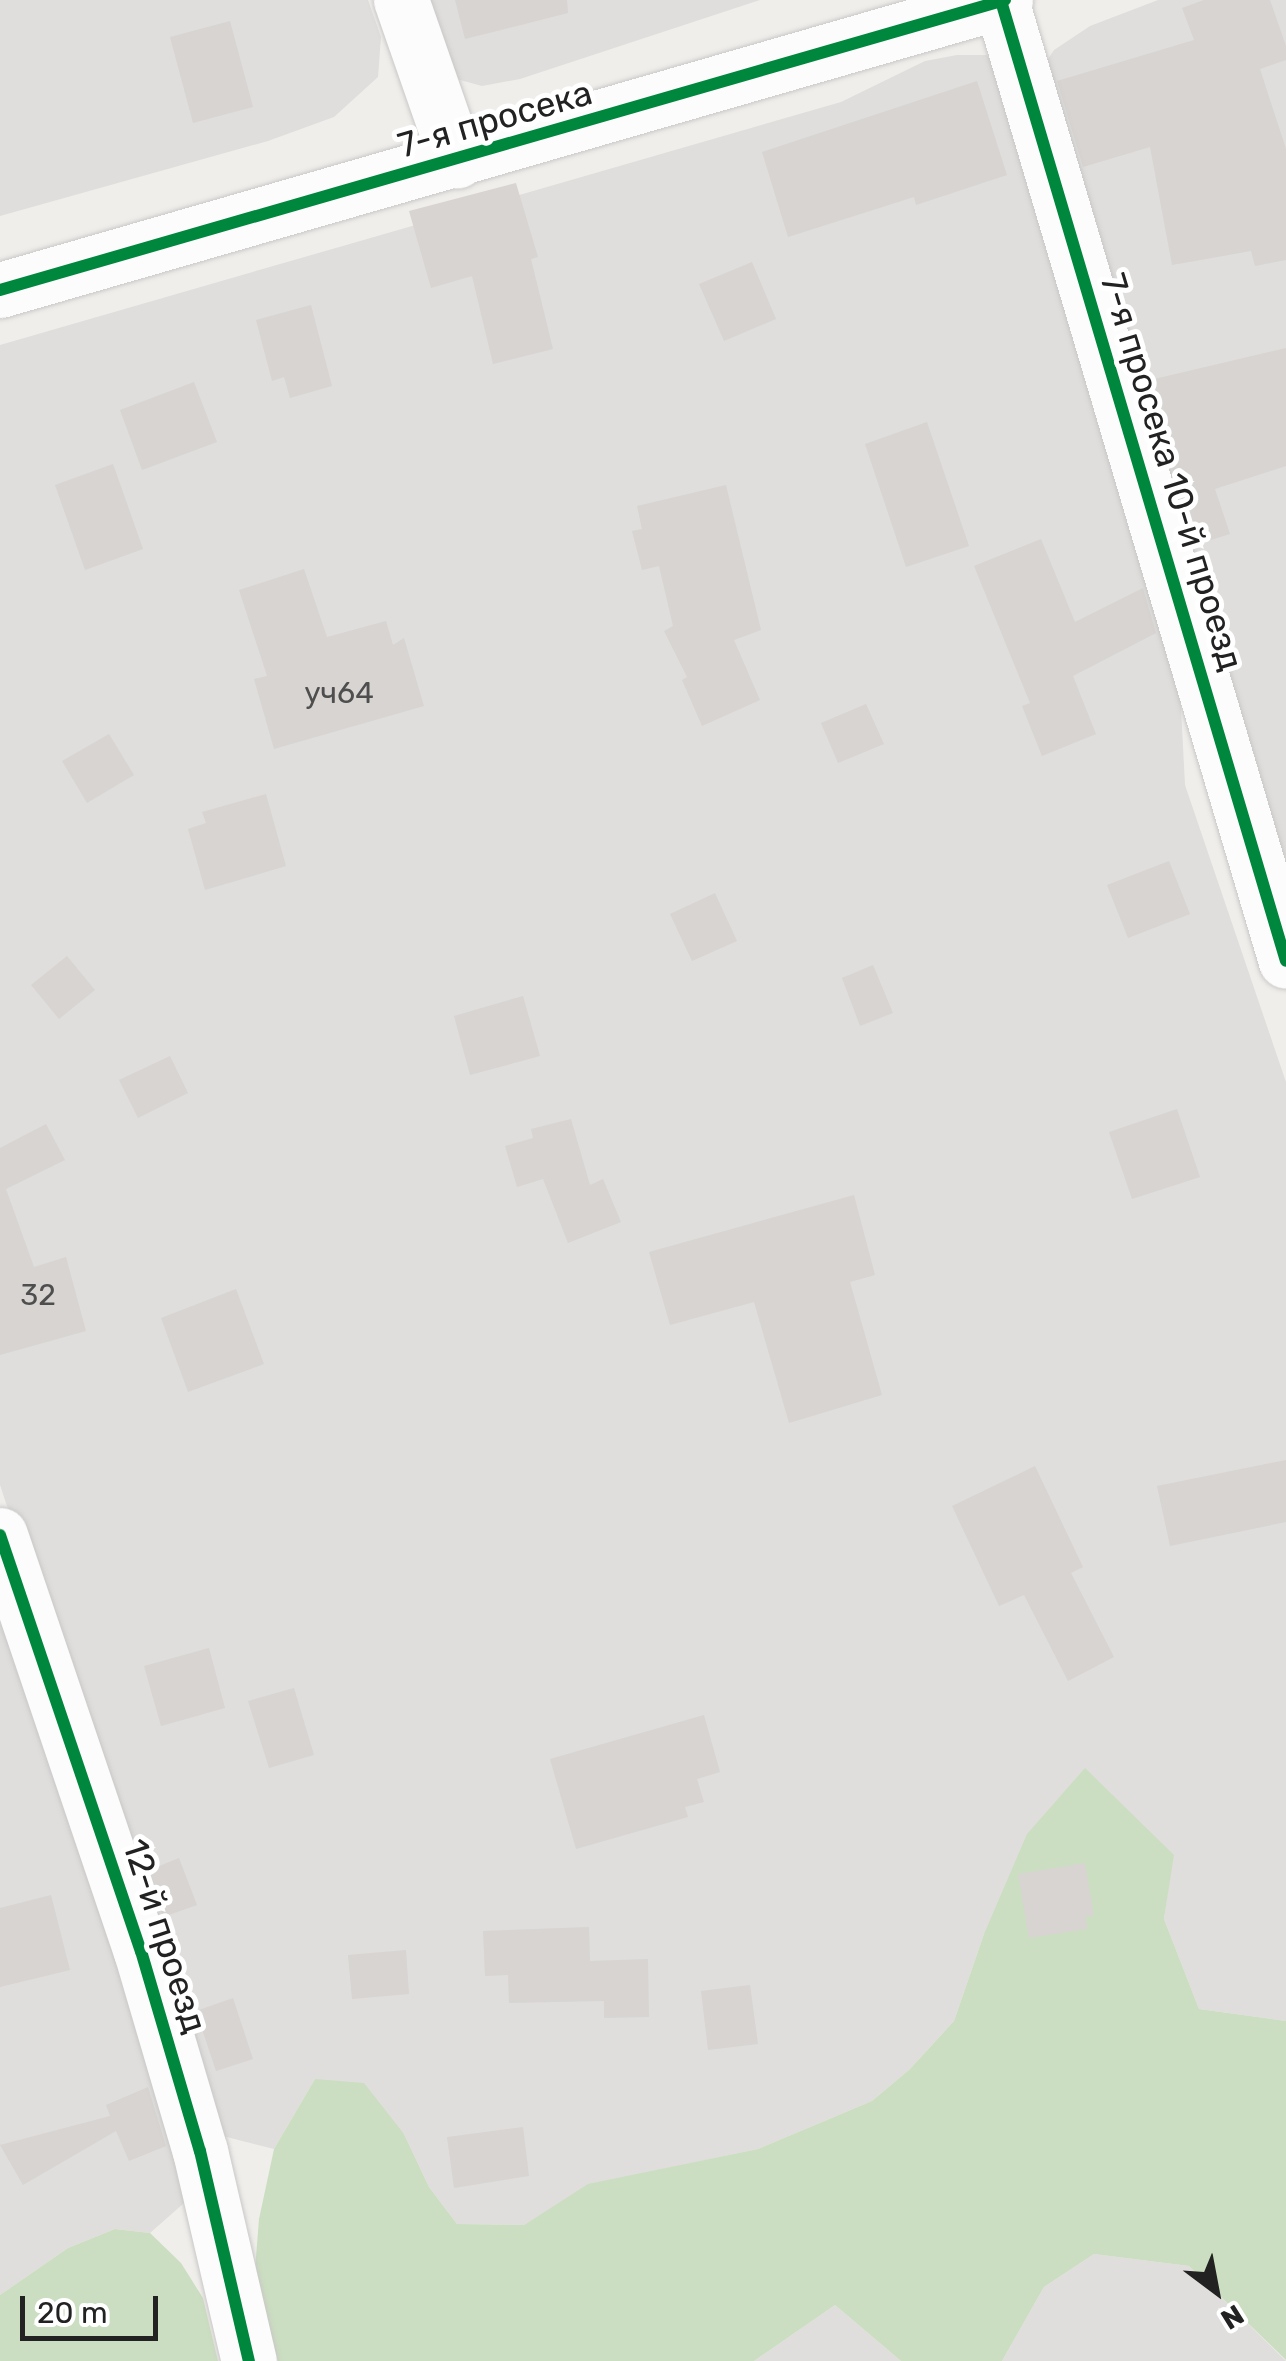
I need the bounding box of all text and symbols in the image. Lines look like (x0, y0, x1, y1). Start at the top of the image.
street label: 7-я просека (393, 71, 597, 167)
street label: 7-я просека 10-й проезд (1092, 268, 1252, 676)
house number: уч64 (304, 675, 374, 711)
house number: 32 (20, 1277, 56, 1313)
street label: 12-й проезд (114, 1834, 216, 2038)
north arrow (1166, 2241, 1266, 2341)
scale bar (25, 2276, 162, 2338)
text: 20 m (37, 2295, 108, 2331)
text: N (1215, 2298, 1249, 2336)

